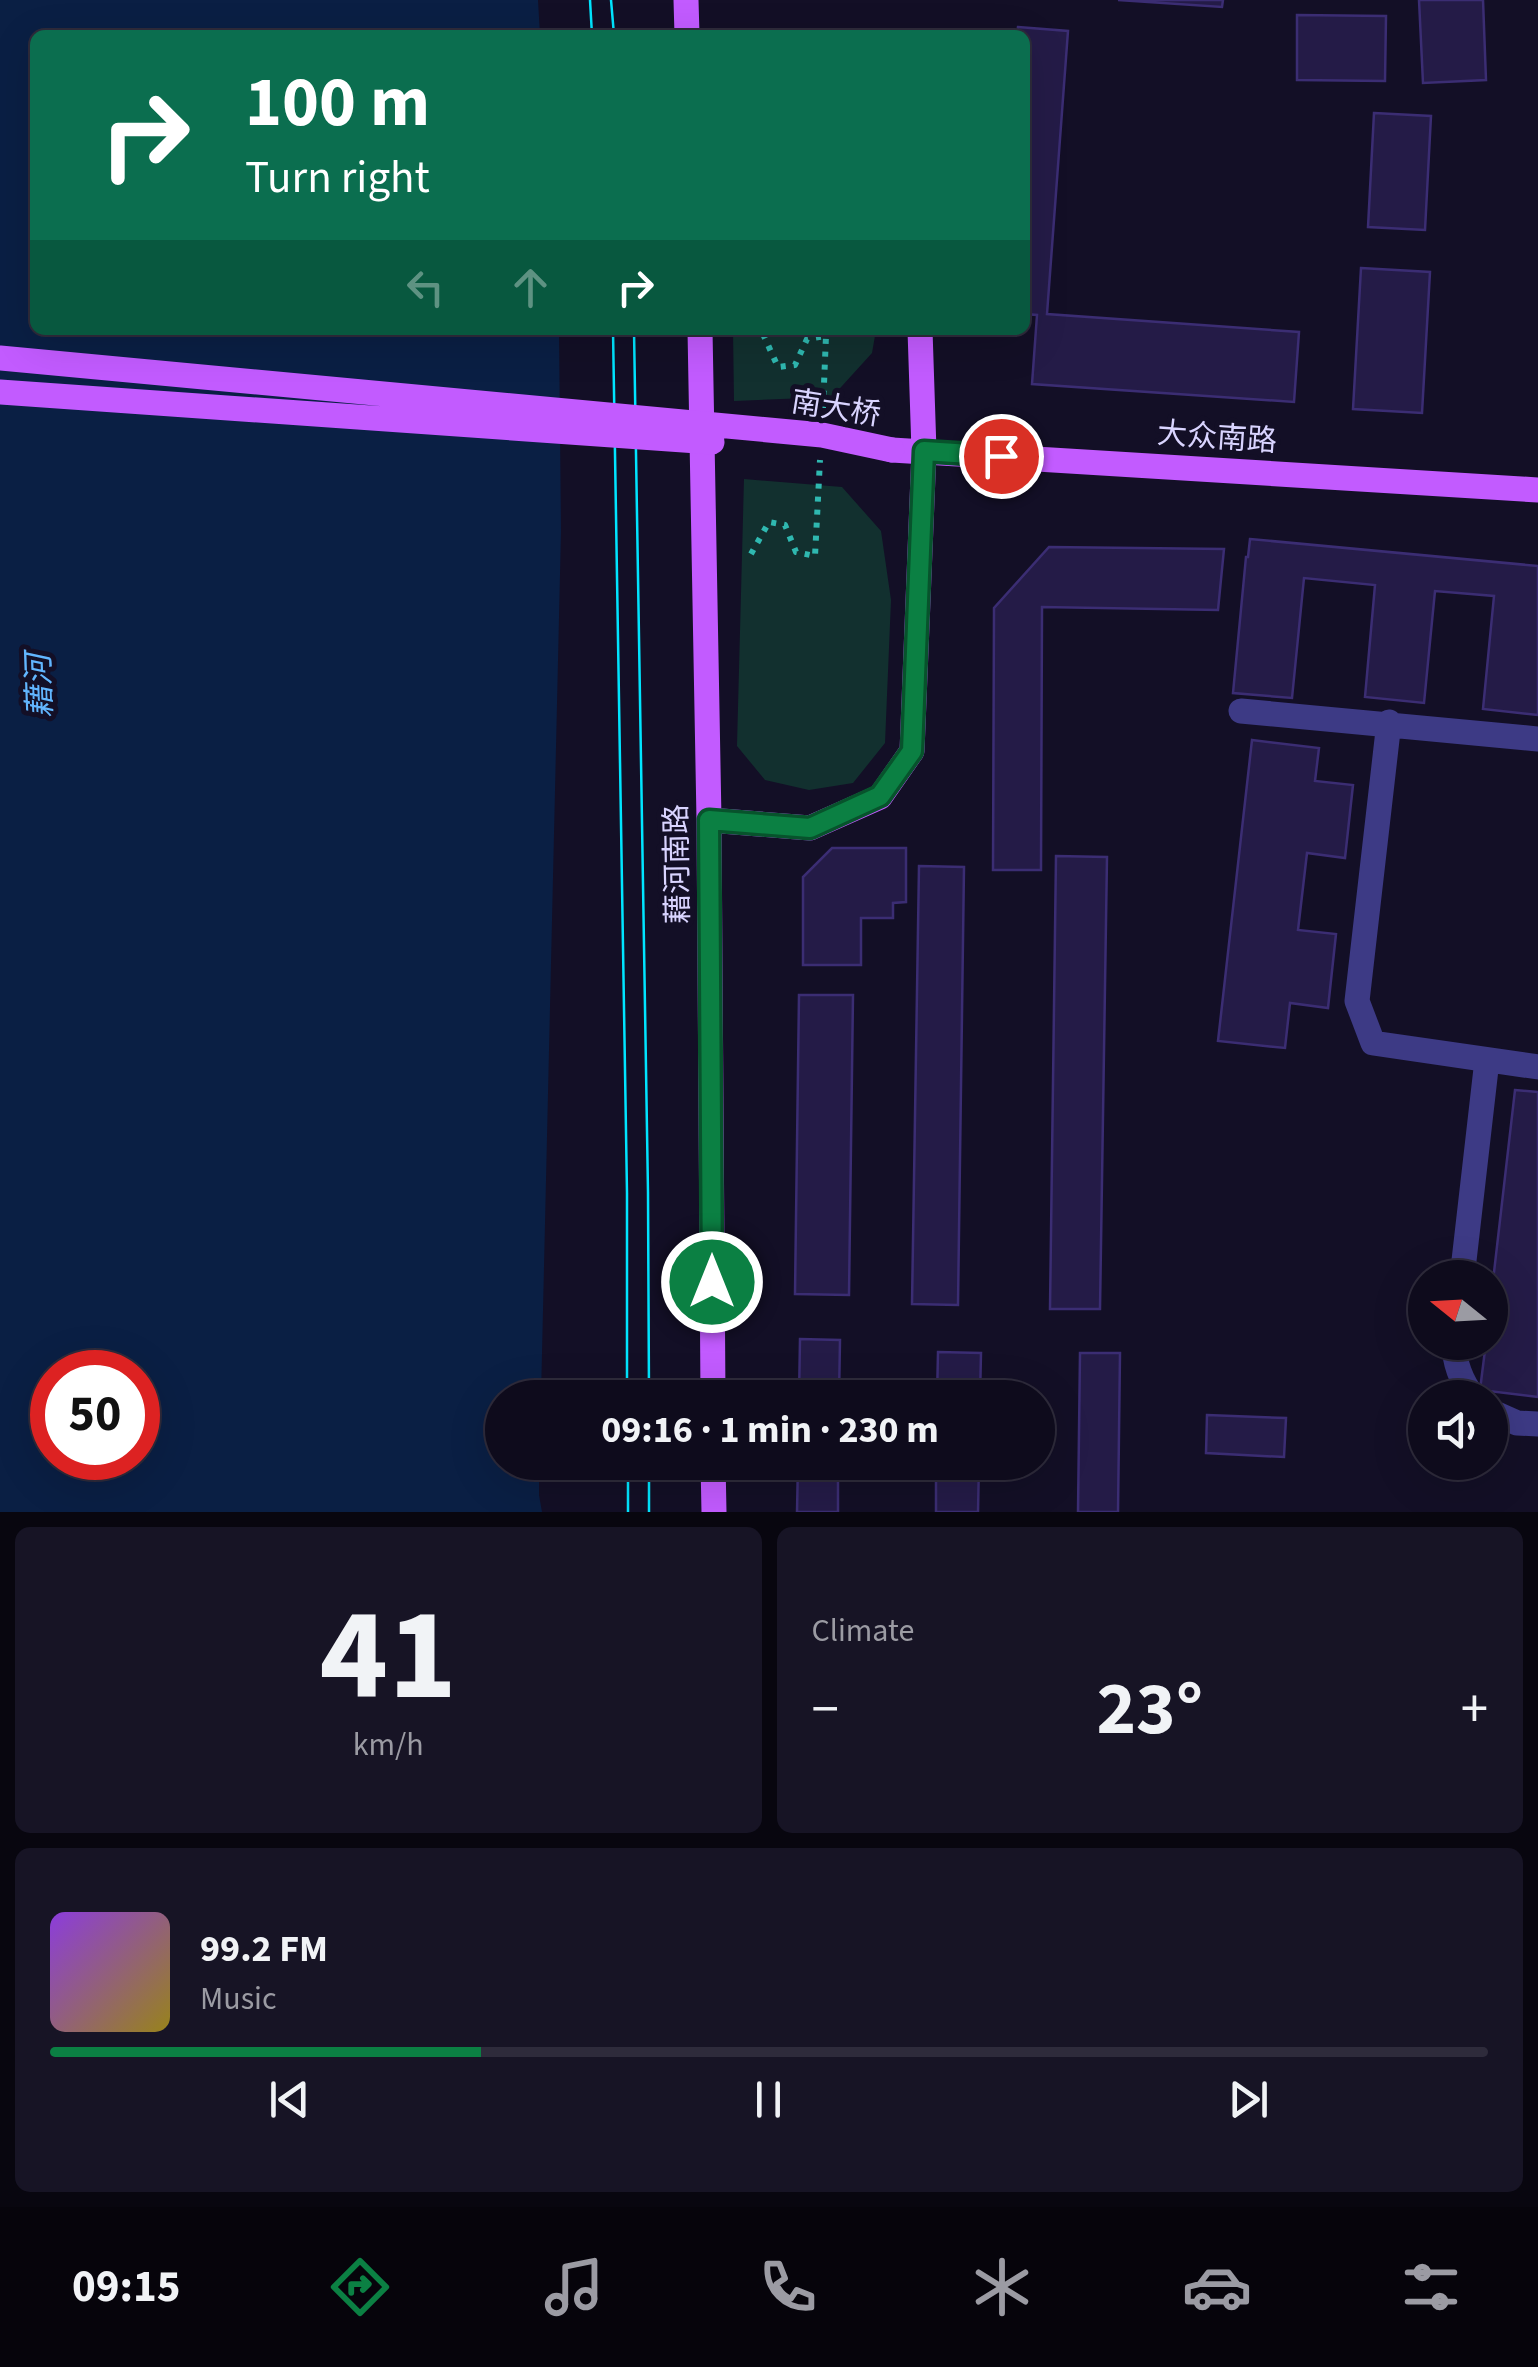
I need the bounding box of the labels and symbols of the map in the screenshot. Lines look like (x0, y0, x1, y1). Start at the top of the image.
street label: 南大桥 (788, 380, 884, 437)
street label: 大众南路 (1156, 412, 1278, 463)
pin (959, 414, 1044, 499)
water label: 藉河 (16, 647, 64, 719)
street label: 藉河南路 (655, 804, 700, 924)
position arrow (660, 1230, 764, 1334)
north arrow (1408, 1260, 1508, 1360)
speed limit sign: 50 (30, 1350, 160, 1480)

